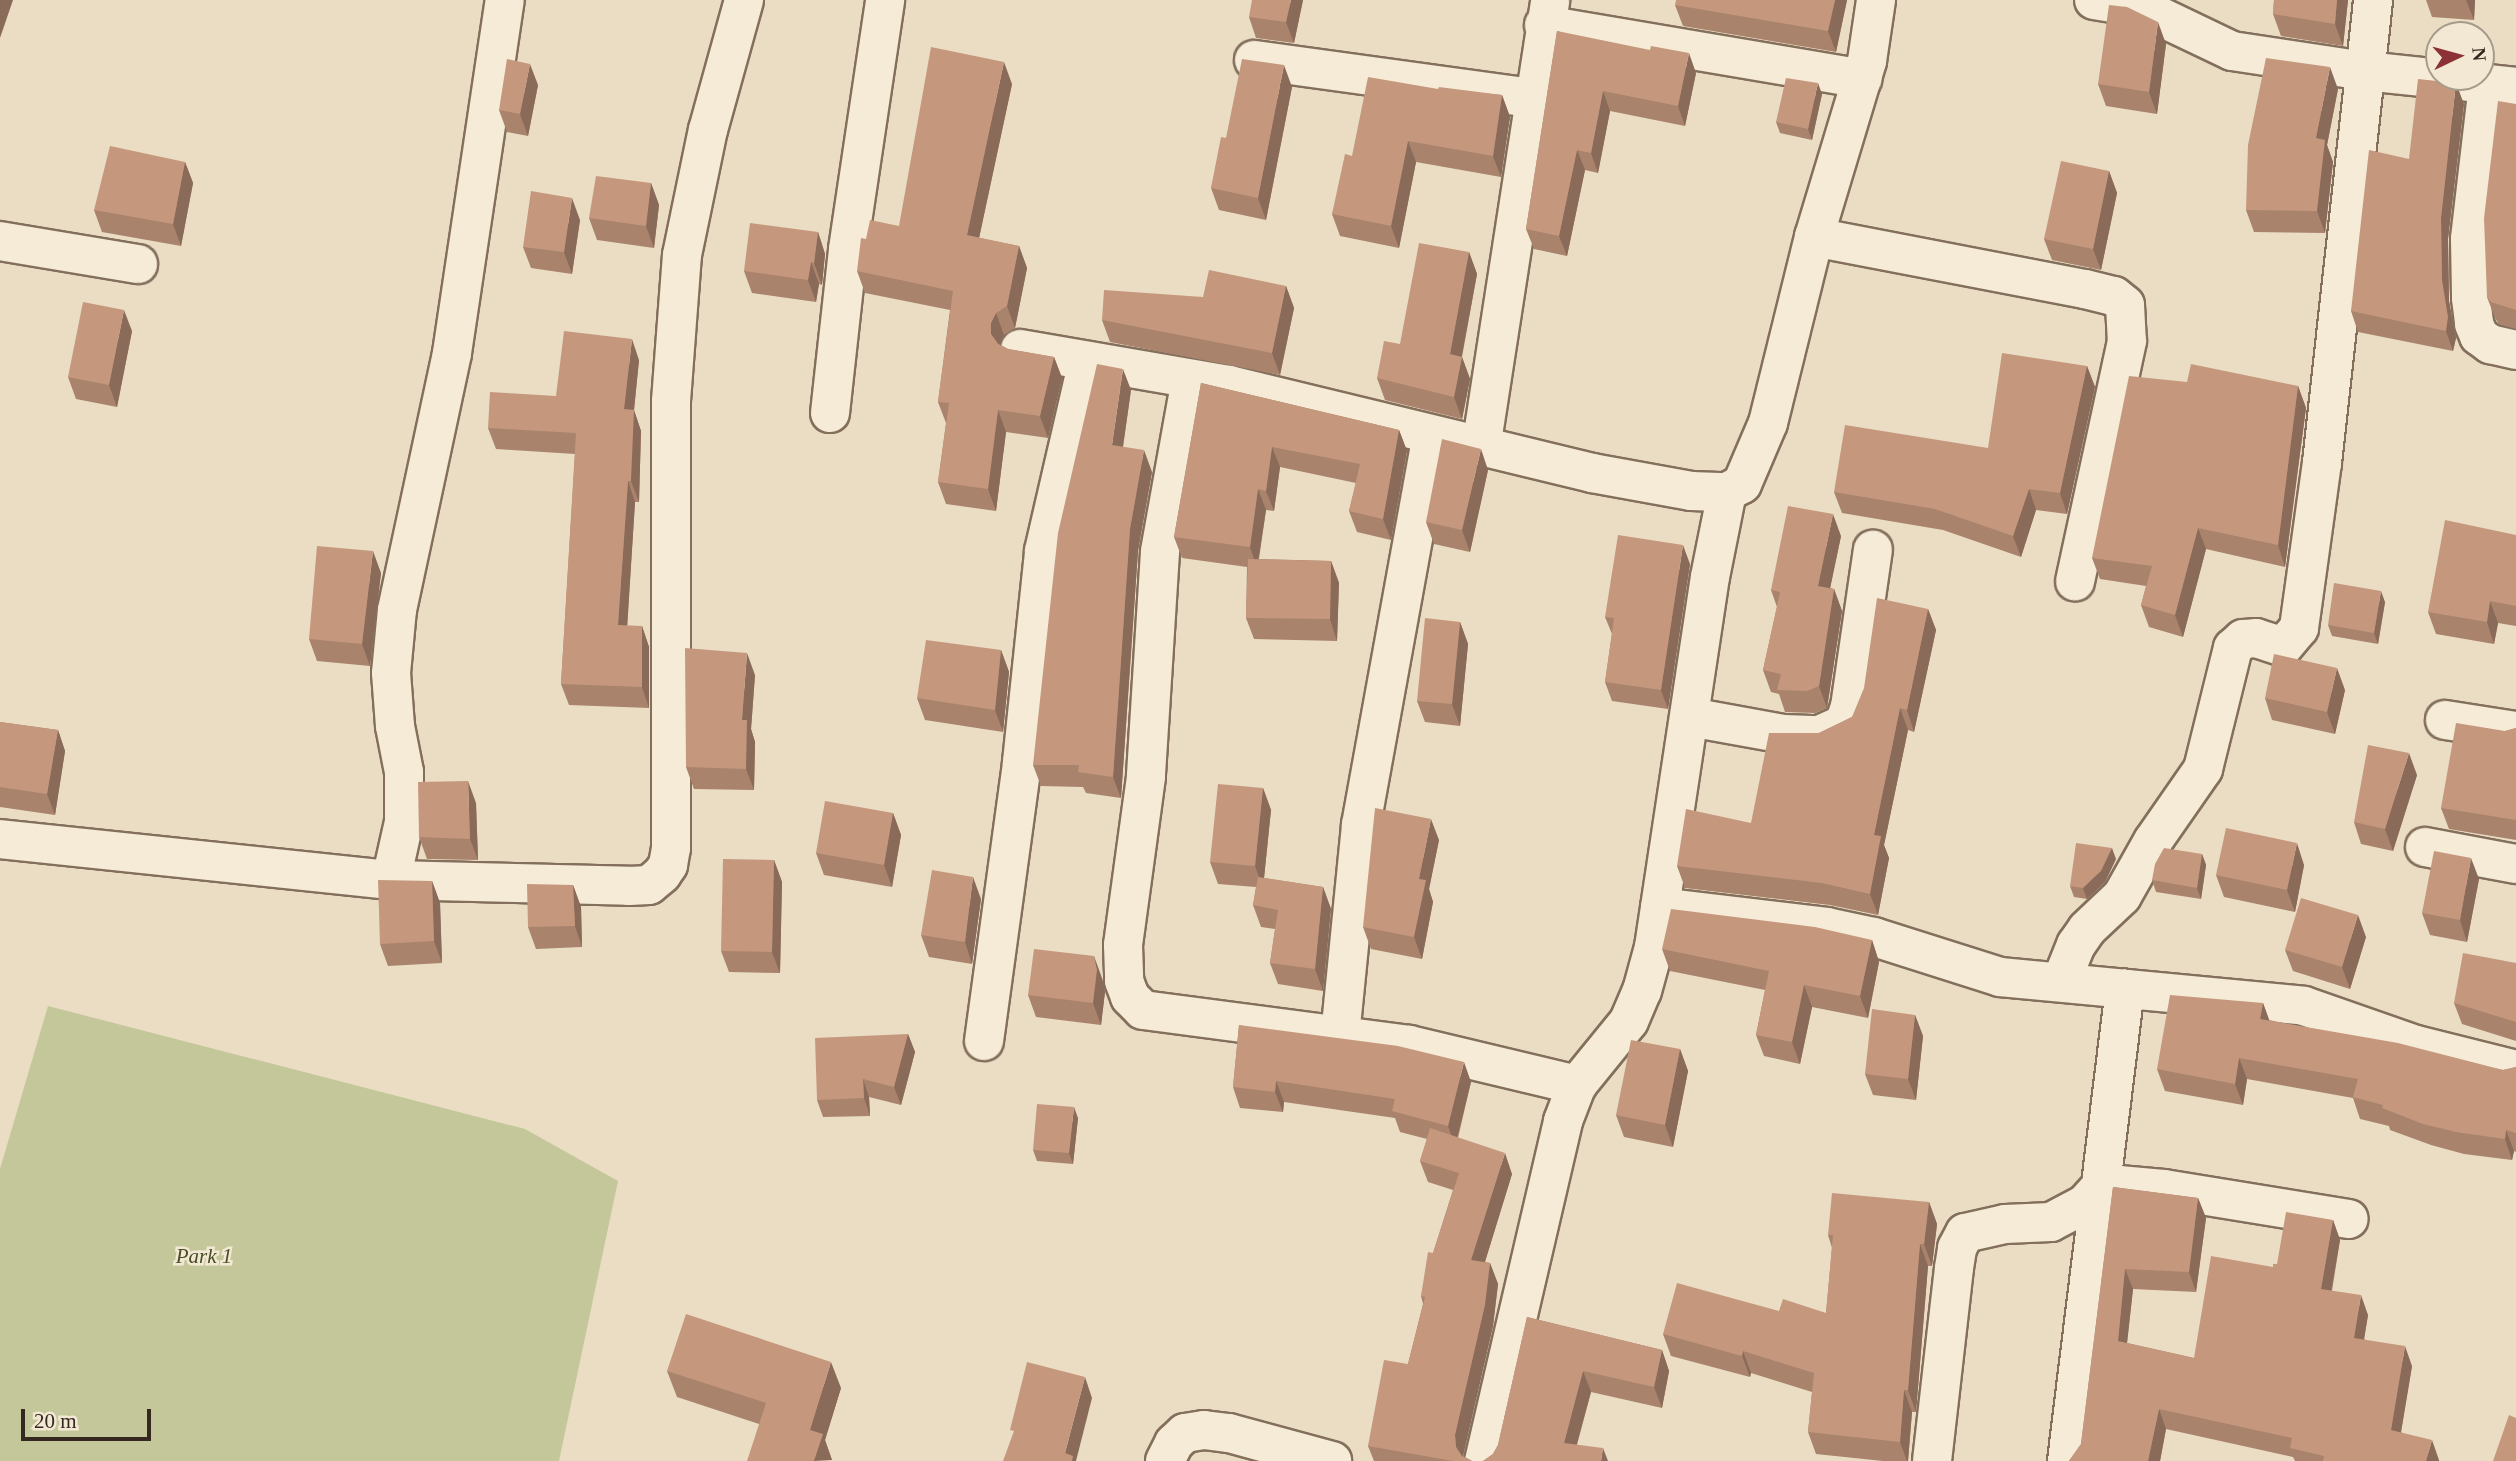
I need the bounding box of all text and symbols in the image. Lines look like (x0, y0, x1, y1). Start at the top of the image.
north arrow (2425, 21, 2495, 91)
text: N (2468, 47, 2490, 62)
park label: Park 1 (176, 1243, 232, 1269)
scale bar (24, 1394, 154, 1438)
text: 20 m (34, 1409, 77, 1433)

